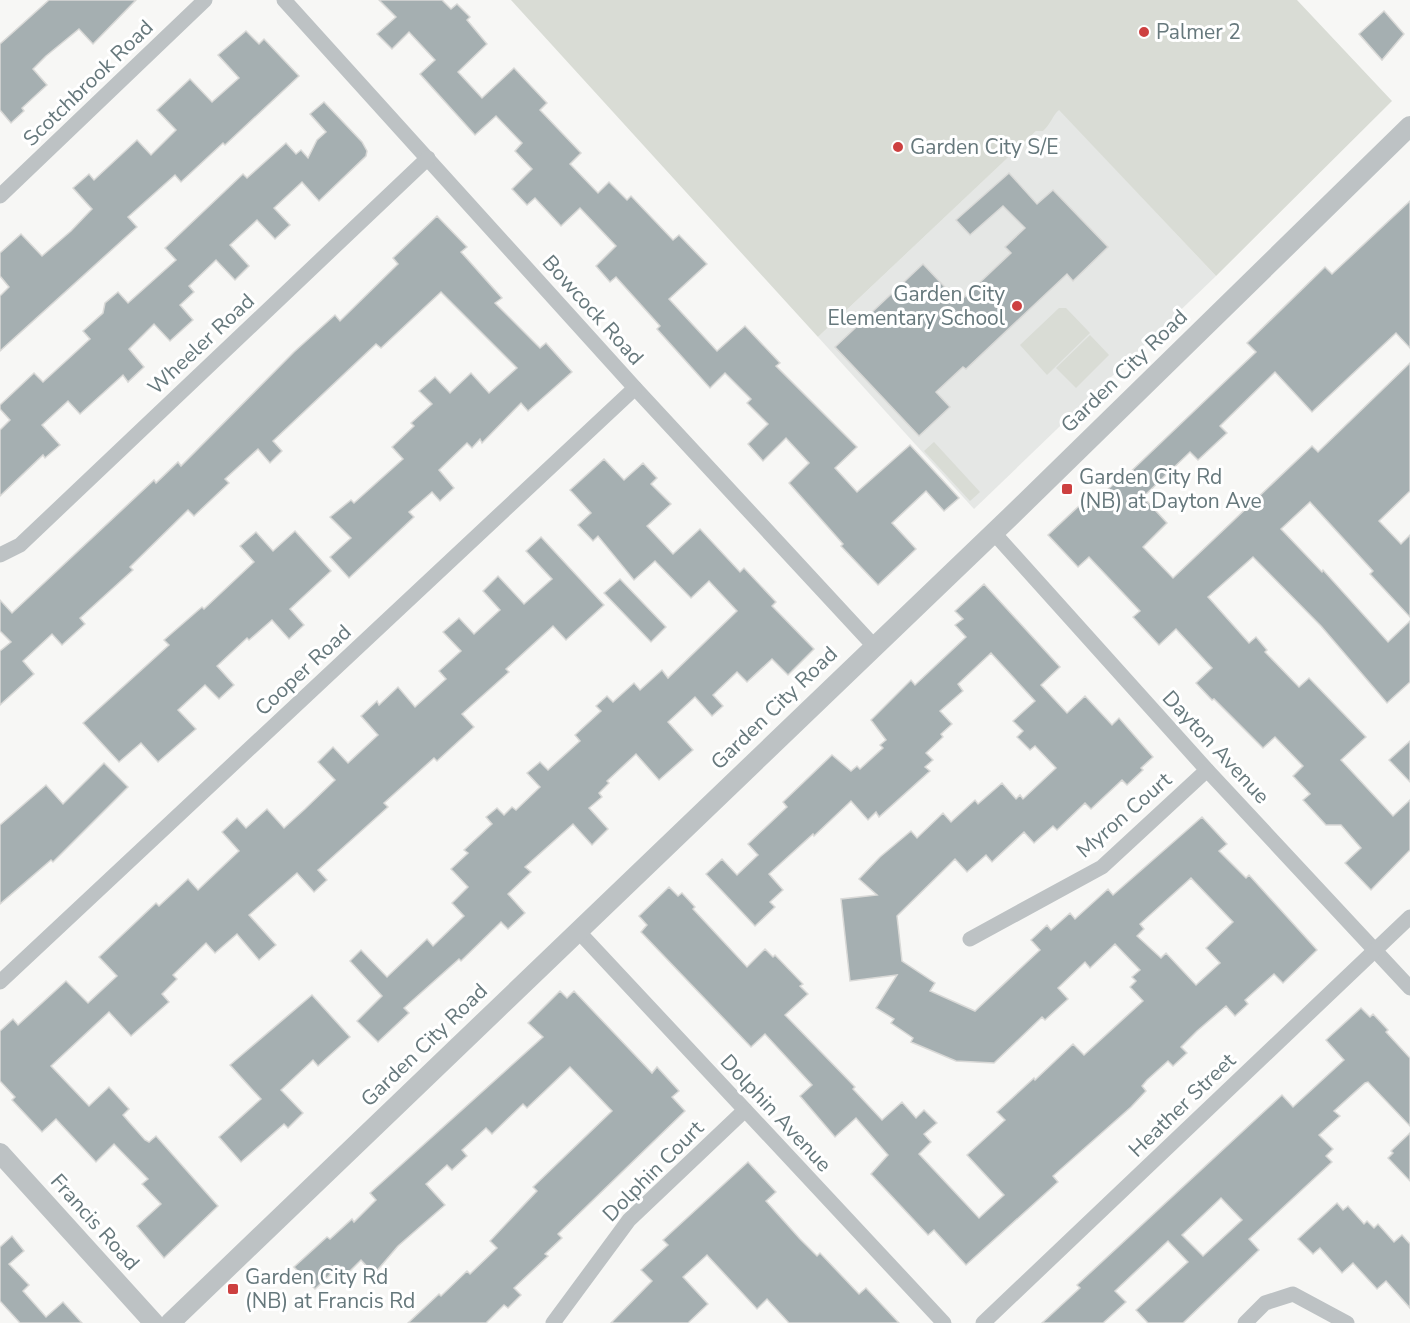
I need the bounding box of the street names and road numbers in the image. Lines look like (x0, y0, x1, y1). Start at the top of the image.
street label: Scotchbrook Road (17, 14, 159, 152)
street label: Bowcock Road (536, 249, 650, 371)
street label: Wheeler Road (142, 287, 260, 401)
street label: Garden City Road (1055, 303, 1193, 439)
street label: Cooper Road (249, 618, 357, 722)
street label: Garden City Road (705, 640, 843, 776)
street label: Dayton Avenue (1156, 684, 1276, 810)
street label: Myron Court (1071, 765, 1178, 864)
street label: Garden City Road (355, 977, 493, 1113)
street label: Heather Street (1122, 1046, 1242, 1163)
street label: Dolphin Avenue (714, 1048, 838, 1178)
street label: Dolphin Court (596, 1114, 710, 1228)
street label: Francis Road (44, 1168, 146, 1276)

